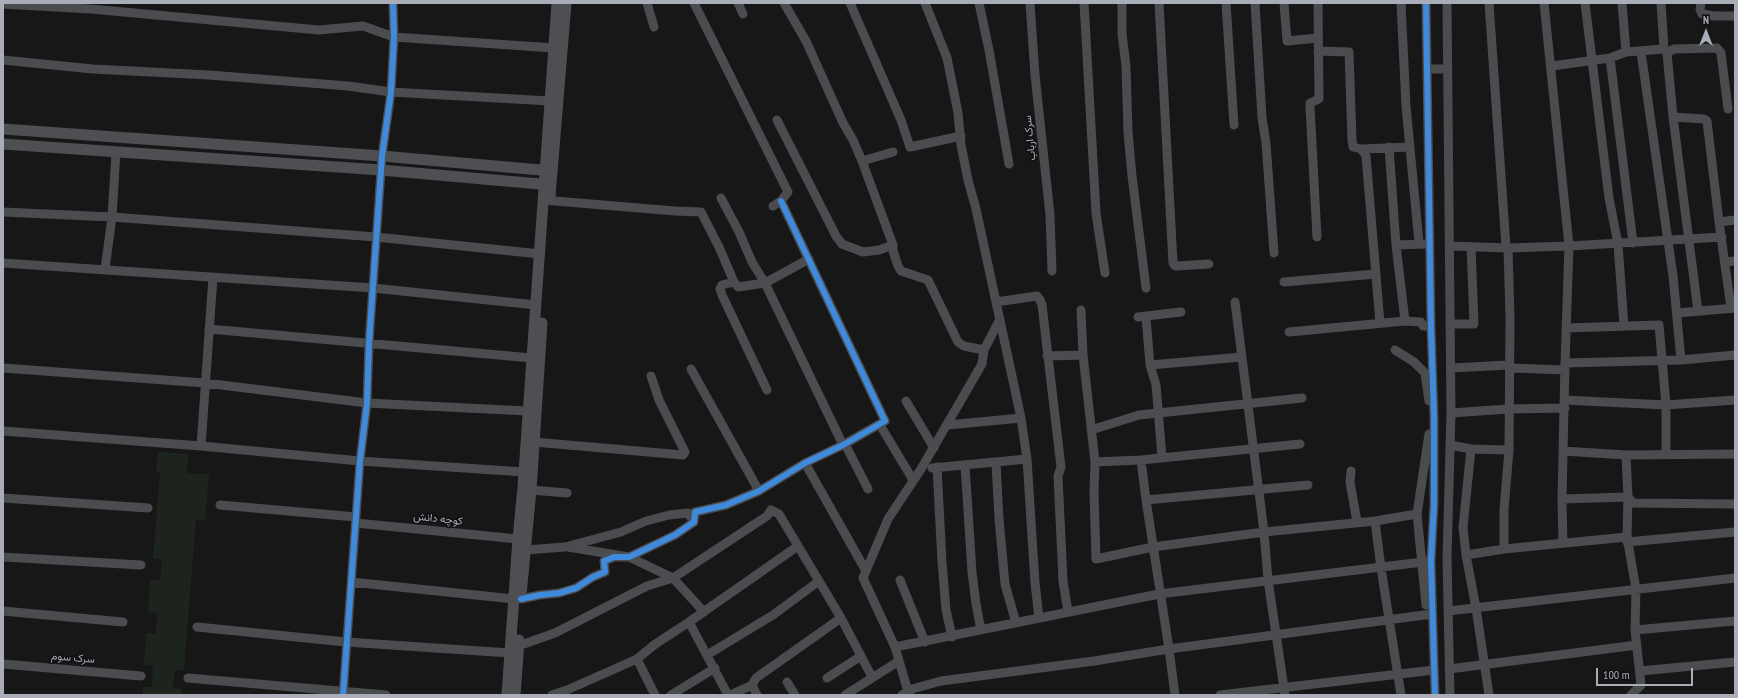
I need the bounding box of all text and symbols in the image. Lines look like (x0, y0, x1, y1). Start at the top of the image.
north arrow (1686, 12, 1726, 52)
text: N (1703, 13, 1709, 27)
street label: سرک ارباب (1021, 115, 1039, 161)
street label: کوچه دانش (413, 510, 463, 528)
street label: سرک سوم (51, 650, 95, 666)
scale bar (1598, 660, 1695, 686)
text: 100 m (1603, 667, 1630, 682)

